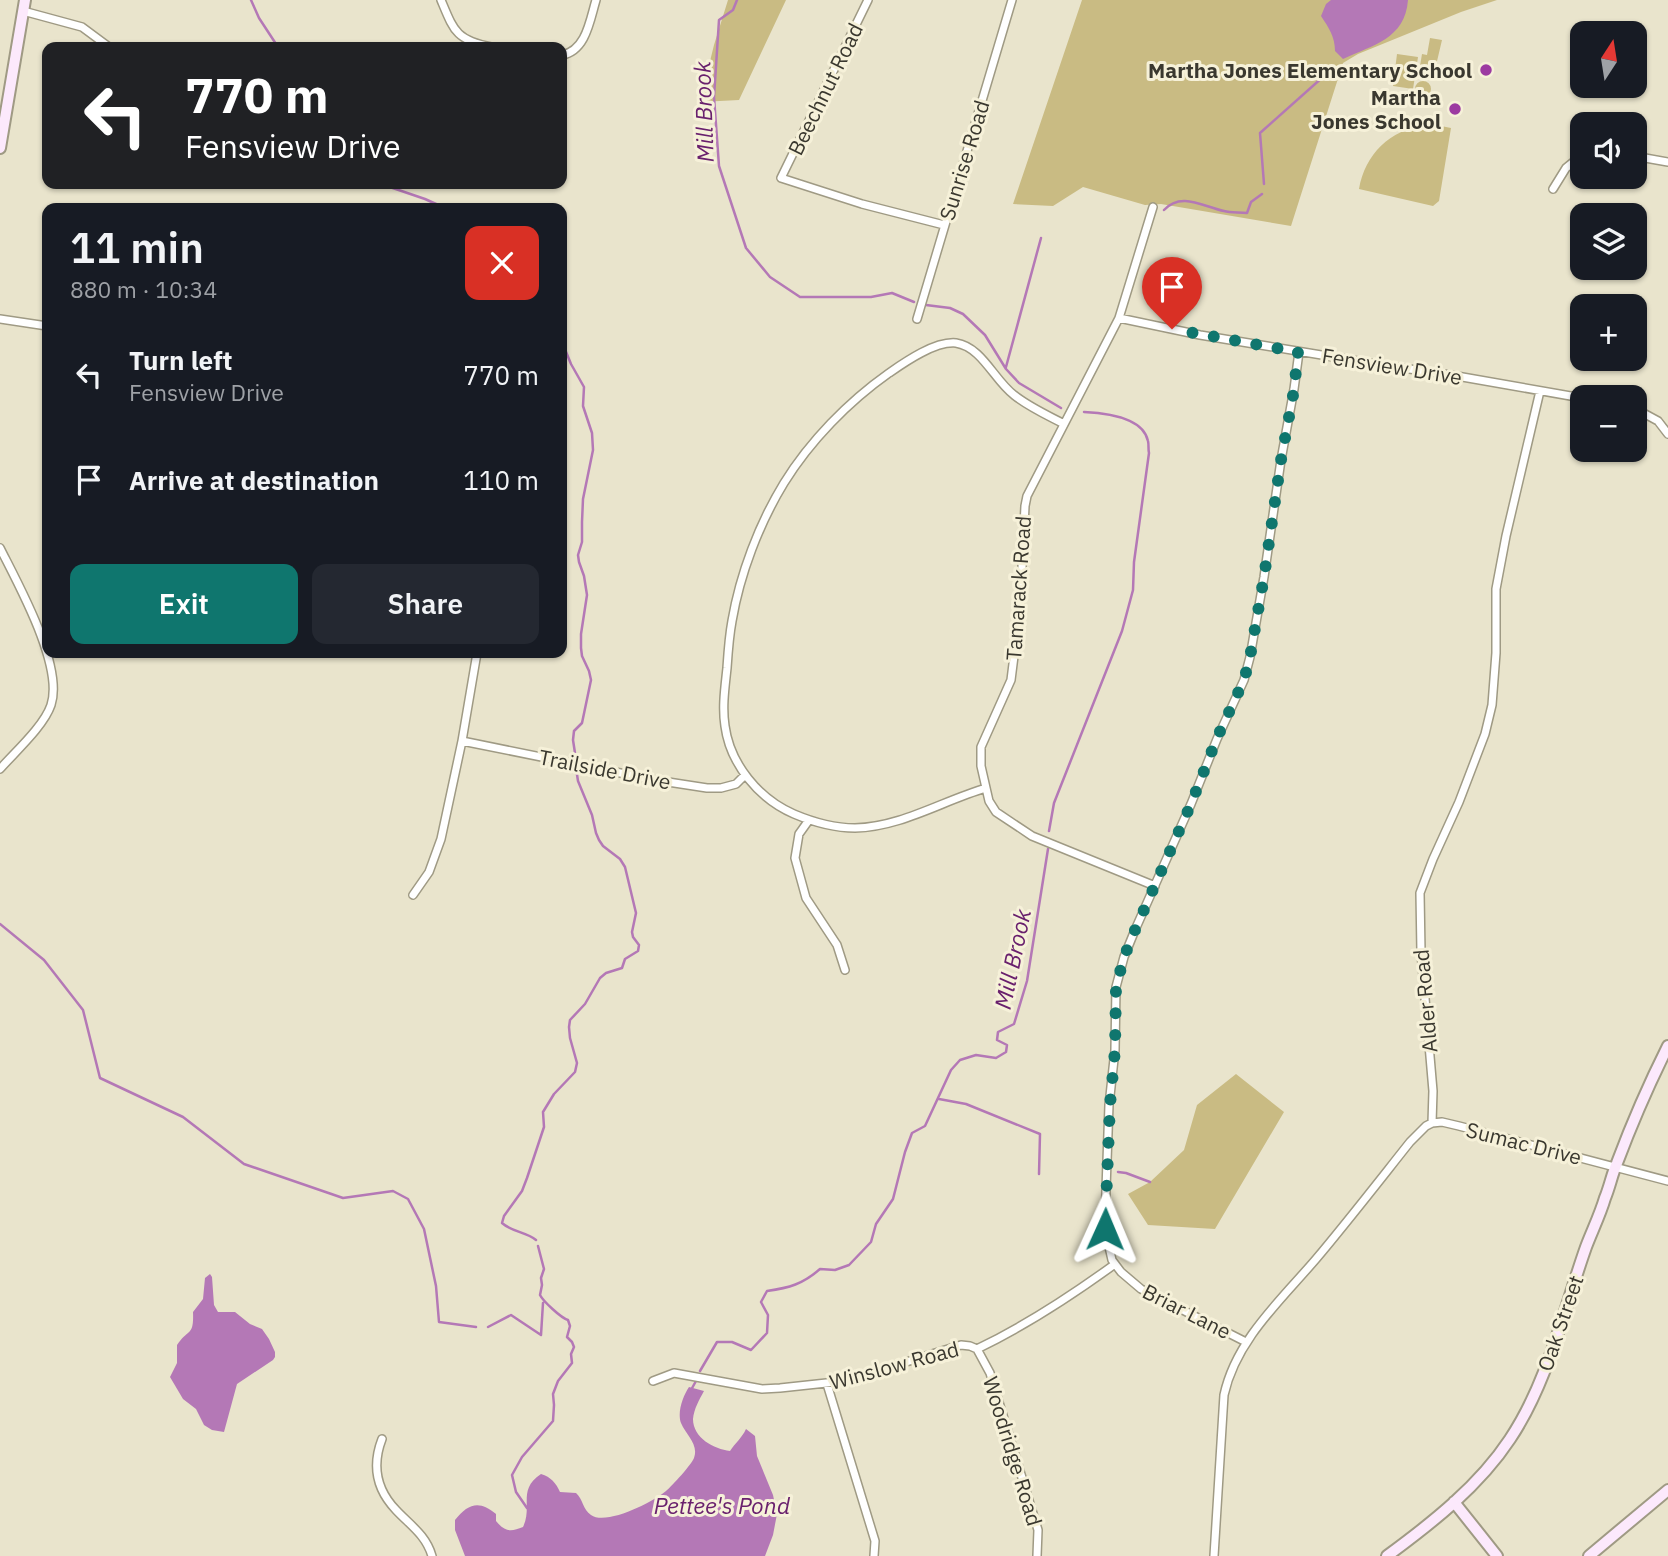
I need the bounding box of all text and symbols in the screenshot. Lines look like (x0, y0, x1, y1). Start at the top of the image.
street label: Beechnut Road (781, 18, 869, 160)
north arrow (1570, 21, 1647, 98)
map controls (1570, 21, 1647, 462)
place label: Martha Jones Elementary School (1148, 56, 1472, 84)
water label: Mill Brook (686, 60, 720, 163)
marker: Martha Jones Elementary School (1478, 62, 1494, 78)
text: 770 m (185, 63, 329, 126)
icon: left (70, 70, 161, 161)
place label: Martha Jones School (1311, 83, 1441, 135)
street label: Sunrise Road (932, 97, 996, 223)
marker: Martha Jones School (1447, 101, 1463, 117)
button: sound (1570, 112, 1647, 189)
text: Fensview Drive (185, 125, 401, 167)
button: layers (1570, 203, 1647, 280)
text: 11 min (70, 220, 204, 275)
button: close (465, 226, 539, 300)
pin (1142, 257, 1202, 329)
icon: arrive (1153, 268, 1191, 306)
text: 880 m · 10:34 (70, 274, 217, 304)
button: + (1570, 294, 1647, 371)
street label: Fensview Drive (1320, 341, 1464, 391)
text: Turn left (129, 343, 232, 377)
icon: left (70, 356, 108, 394)
text: 770 m (463, 358, 539, 392)
text: Fensview Drive (129, 377, 284, 407)
button: − (1570, 385, 1647, 462)
icon: arrive (70, 461, 108, 499)
text: Arrive at destination (129, 463, 379, 497)
text: 110 m (463, 463, 539, 497)
street label: Tamarack Road (999, 515, 1037, 661)
button: Exit (70, 564, 298, 644)
button: Share (312, 564, 539, 644)
street label: Trailside Drive (537, 742, 673, 796)
water label: Mill Brook (987, 905, 1037, 1012)
street label: Alder Road (1407, 948, 1443, 1054)
street label: Sumac Drive (1463, 1115, 1585, 1171)
position arrow (1068, 1192, 1142, 1266)
street label: Oak Street (1531, 1271, 1589, 1375)
street label: Briar Lane (1138, 1277, 1236, 1345)
street label: Winslow Road (826, 1334, 962, 1396)
street label: Woodridge Road (977, 1373, 1049, 1529)
water label: Pettee's Pond (654, 1490, 791, 1520)

